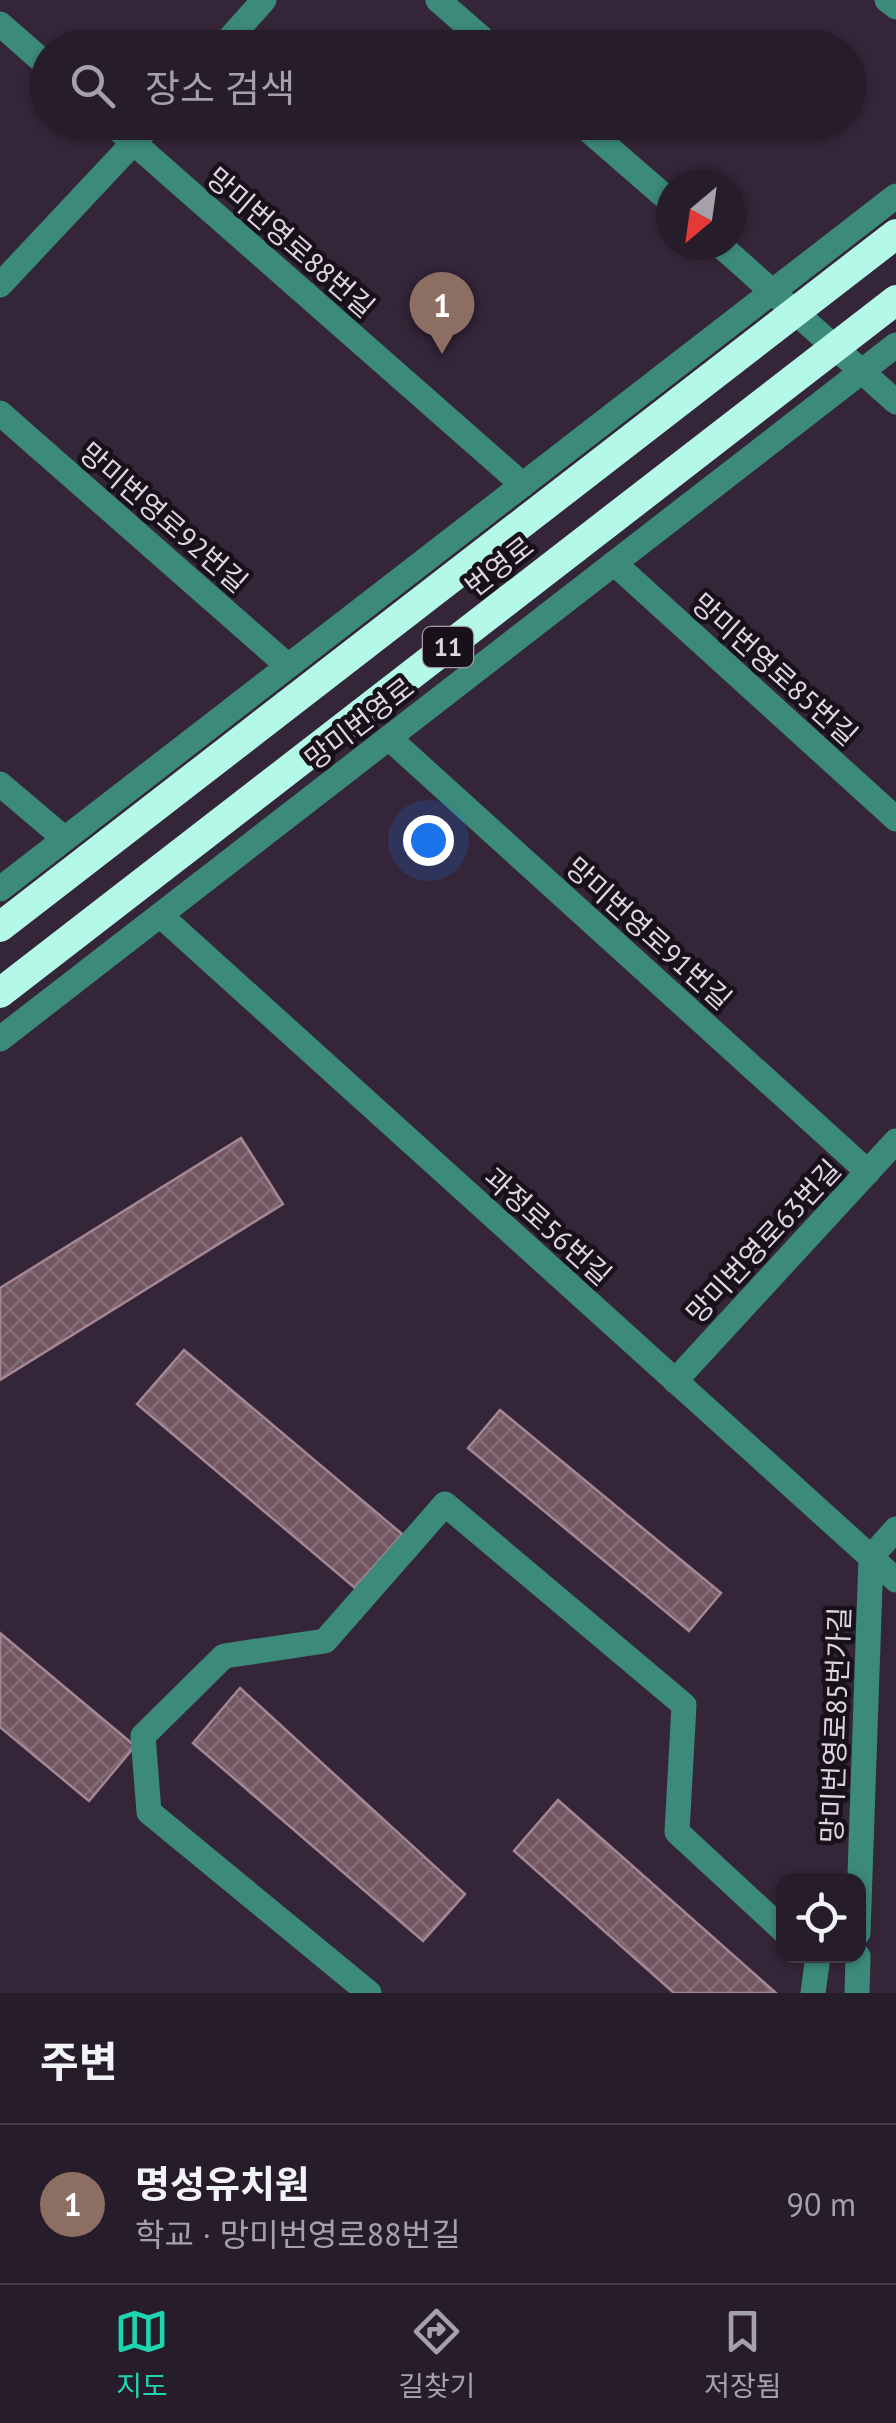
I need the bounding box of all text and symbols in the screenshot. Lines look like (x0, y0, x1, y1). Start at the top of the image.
search box (30, 30, 866, 140)
icon: search (65, 58, 120, 113)
text: 장소 검색 (145, 63, 295, 112)
street label: 망미번영로88번길 (199, 159, 383, 325)
north arrow (656, 170, 746, 260)
pin: 1 (410, 272, 474, 354)
street label: 망미번영로92번길 (72, 434, 256, 600)
street label: 번영로 (457, 528, 541, 604)
street label: 망미번영로85번길 (684, 585, 866, 753)
road number: 11 (423, 627, 473, 667)
street label: 망미번영로 (297, 669, 421, 777)
your location (403, 815, 454, 866)
street label: 망미번영로91번길 (558, 849, 740, 1017)
street label: 망미번영로63번길 (678, 1151, 848, 1331)
street label: 과정로56번길 (476, 1159, 620, 1293)
street label: 망미번영로85번가길 (812, 1606, 858, 1844)
map controls (776, 1873, 866, 1963)
button: locate (776, 1873, 866, 1963)
text: 주변 (40, 2034, 117, 2089)
text: 명성유치원 (135, 2159, 310, 2208)
text: 1 (63, 2183, 82, 2225)
text: 90 m (787, 2183, 856, 2225)
text: 학교 · 망미번영로88번길 (135, 2213, 460, 2255)
tab: 지도 (114, 2304, 169, 2404)
tab: 길찾기 (398, 2304, 476, 2404)
tab: 저장됨 (704, 2304, 782, 2404)

